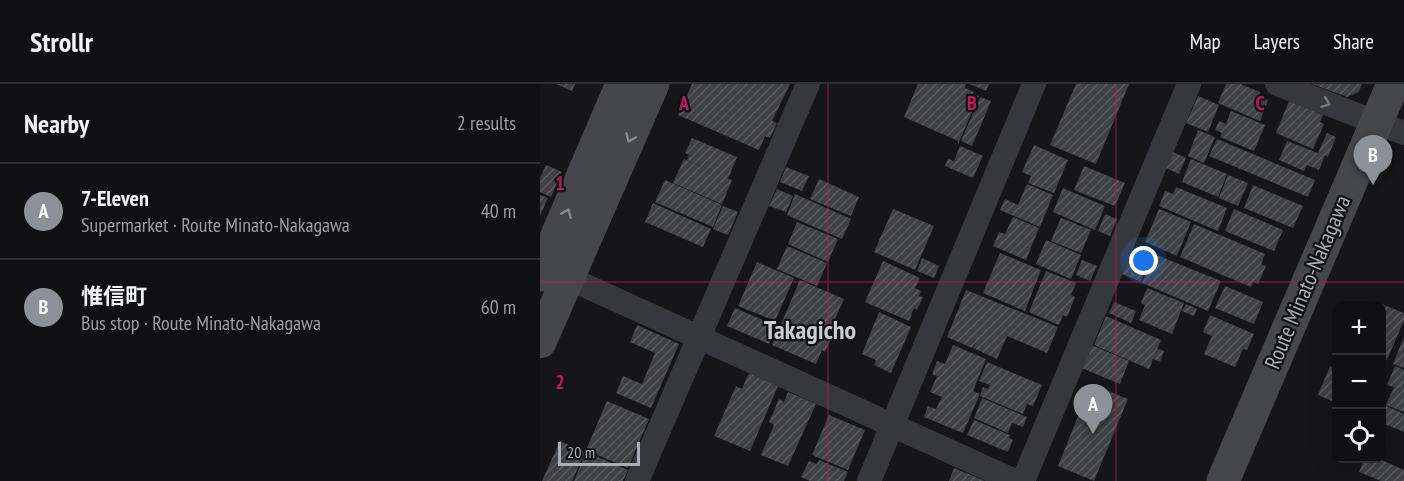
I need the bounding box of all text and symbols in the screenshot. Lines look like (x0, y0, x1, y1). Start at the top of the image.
text: Strollr (30, 23, 93, 60)
text: Map (1190, 28, 1221, 55)
text: Layers (1254, 28, 1300, 55)
text: Share (1333, 28, 1374, 55)
text: A (678, 90, 690, 116)
text: B (967, 90, 977, 116)
text: C (1255, 90, 1265, 116)
one-way arrow (1320, 96, 1331, 108)
text: Nearby (24, 107, 89, 140)
text: 2 results (457, 110, 516, 136)
one-way arrow (625, 131, 637, 142)
pin: B (1354, 135, 1392, 185)
text: 1 (555, 170, 565, 196)
text: 7-Eleven (81, 184, 149, 212)
street label: Route Minato-Nakagawa (1258, 191, 1356, 373)
text: A (38, 198, 49, 224)
text: 40 m (481, 198, 516, 224)
one-way arrow (560, 208, 572, 219)
text: Supermarket · Route Minato-Nakagawa (81, 212, 350, 238)
your location (1129, 246, 1158, 275)
text: 惟信町 (81, 282, 147, 310)
text: B (39, 294, 48, 320)
text: 60 m (481, 294, 516, 320)
map controls (1332, 301, 1386, 463)
button: + (1332, 301, 1386, 355)
text: Bus stop · Route Minato-Nakagawa (81, 310, 321, 336)
district label: Takagicho (764, 313, 856, 346)
button: − (1332, 355, 1386, 409)
text: 2 (555, 369, 565, 395)
pin: A (1074, 384, 1112, 434)
button: locate (1332, 409, 1386, 463)
scale bar (558, 439, 640, 466)
text: 20 m (567, 442, 595, 462)

